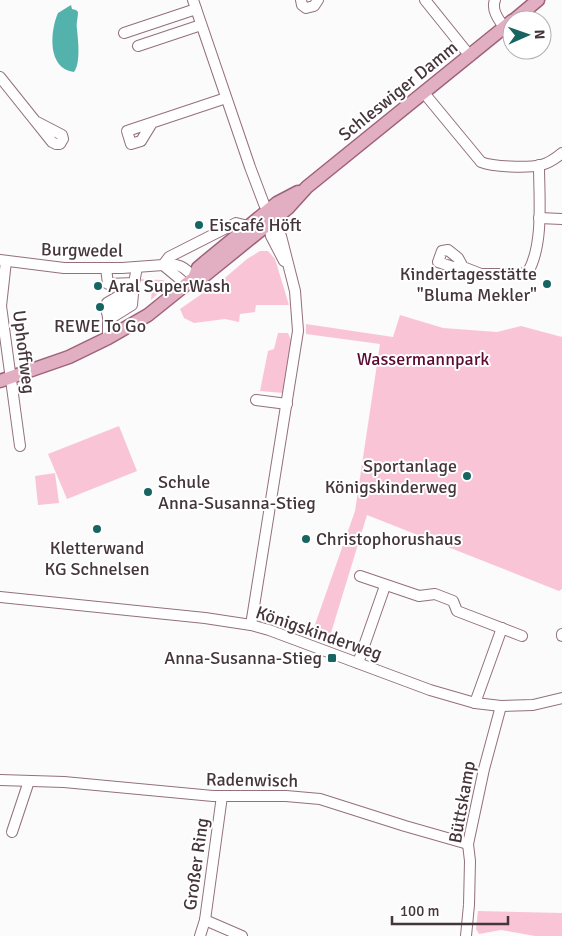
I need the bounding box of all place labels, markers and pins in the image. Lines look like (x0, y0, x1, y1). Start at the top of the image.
place label: Eiscafé Höft (209, 214, 302, 236)
marker: Eiscafé Höft (193, 219, 205, 231)
place label: Kindertagesstätte "Bluma Mekler" (400, 263, 537, 306)
place label: Aral SuperWash (108, 275, 230, 297)
marker: Kindertagesstätte "Bluma Mekler" (541, 278, 553, 290)
marker: Aral SuperWash (92, 280, 104, 292)
marker: REWE To Go (94, 301, 106, 313)
place label: REWE To Go (54, 315, 146, 337)
place label: Sportanlage Königskinderweg (325, 455, 457, 498)
marker: Sportanlage Königskinderweg (461, 470, 473, 482)
place label: Schule Anna-Susanna-Stieg (158, 471, 316, 514)
marker: Schule Anna-Susanna-Stieg (142, 486, 154, 498)
marker: Kletterwand KG Schnelsen (91, 523, 103, 535)
place label: Christophorushaus (316, 528, 462, 550)
marker: Christophorushaus (300, 533, 312, 545)
place label: Kletterwand KG Schnelsen (44, 537, 150, 580)
place label: Anna-Susanna-Stieg (164, 647, 322, 669)
marker: Anna-Susanna-Stieg (326, 652, 338, 664)

